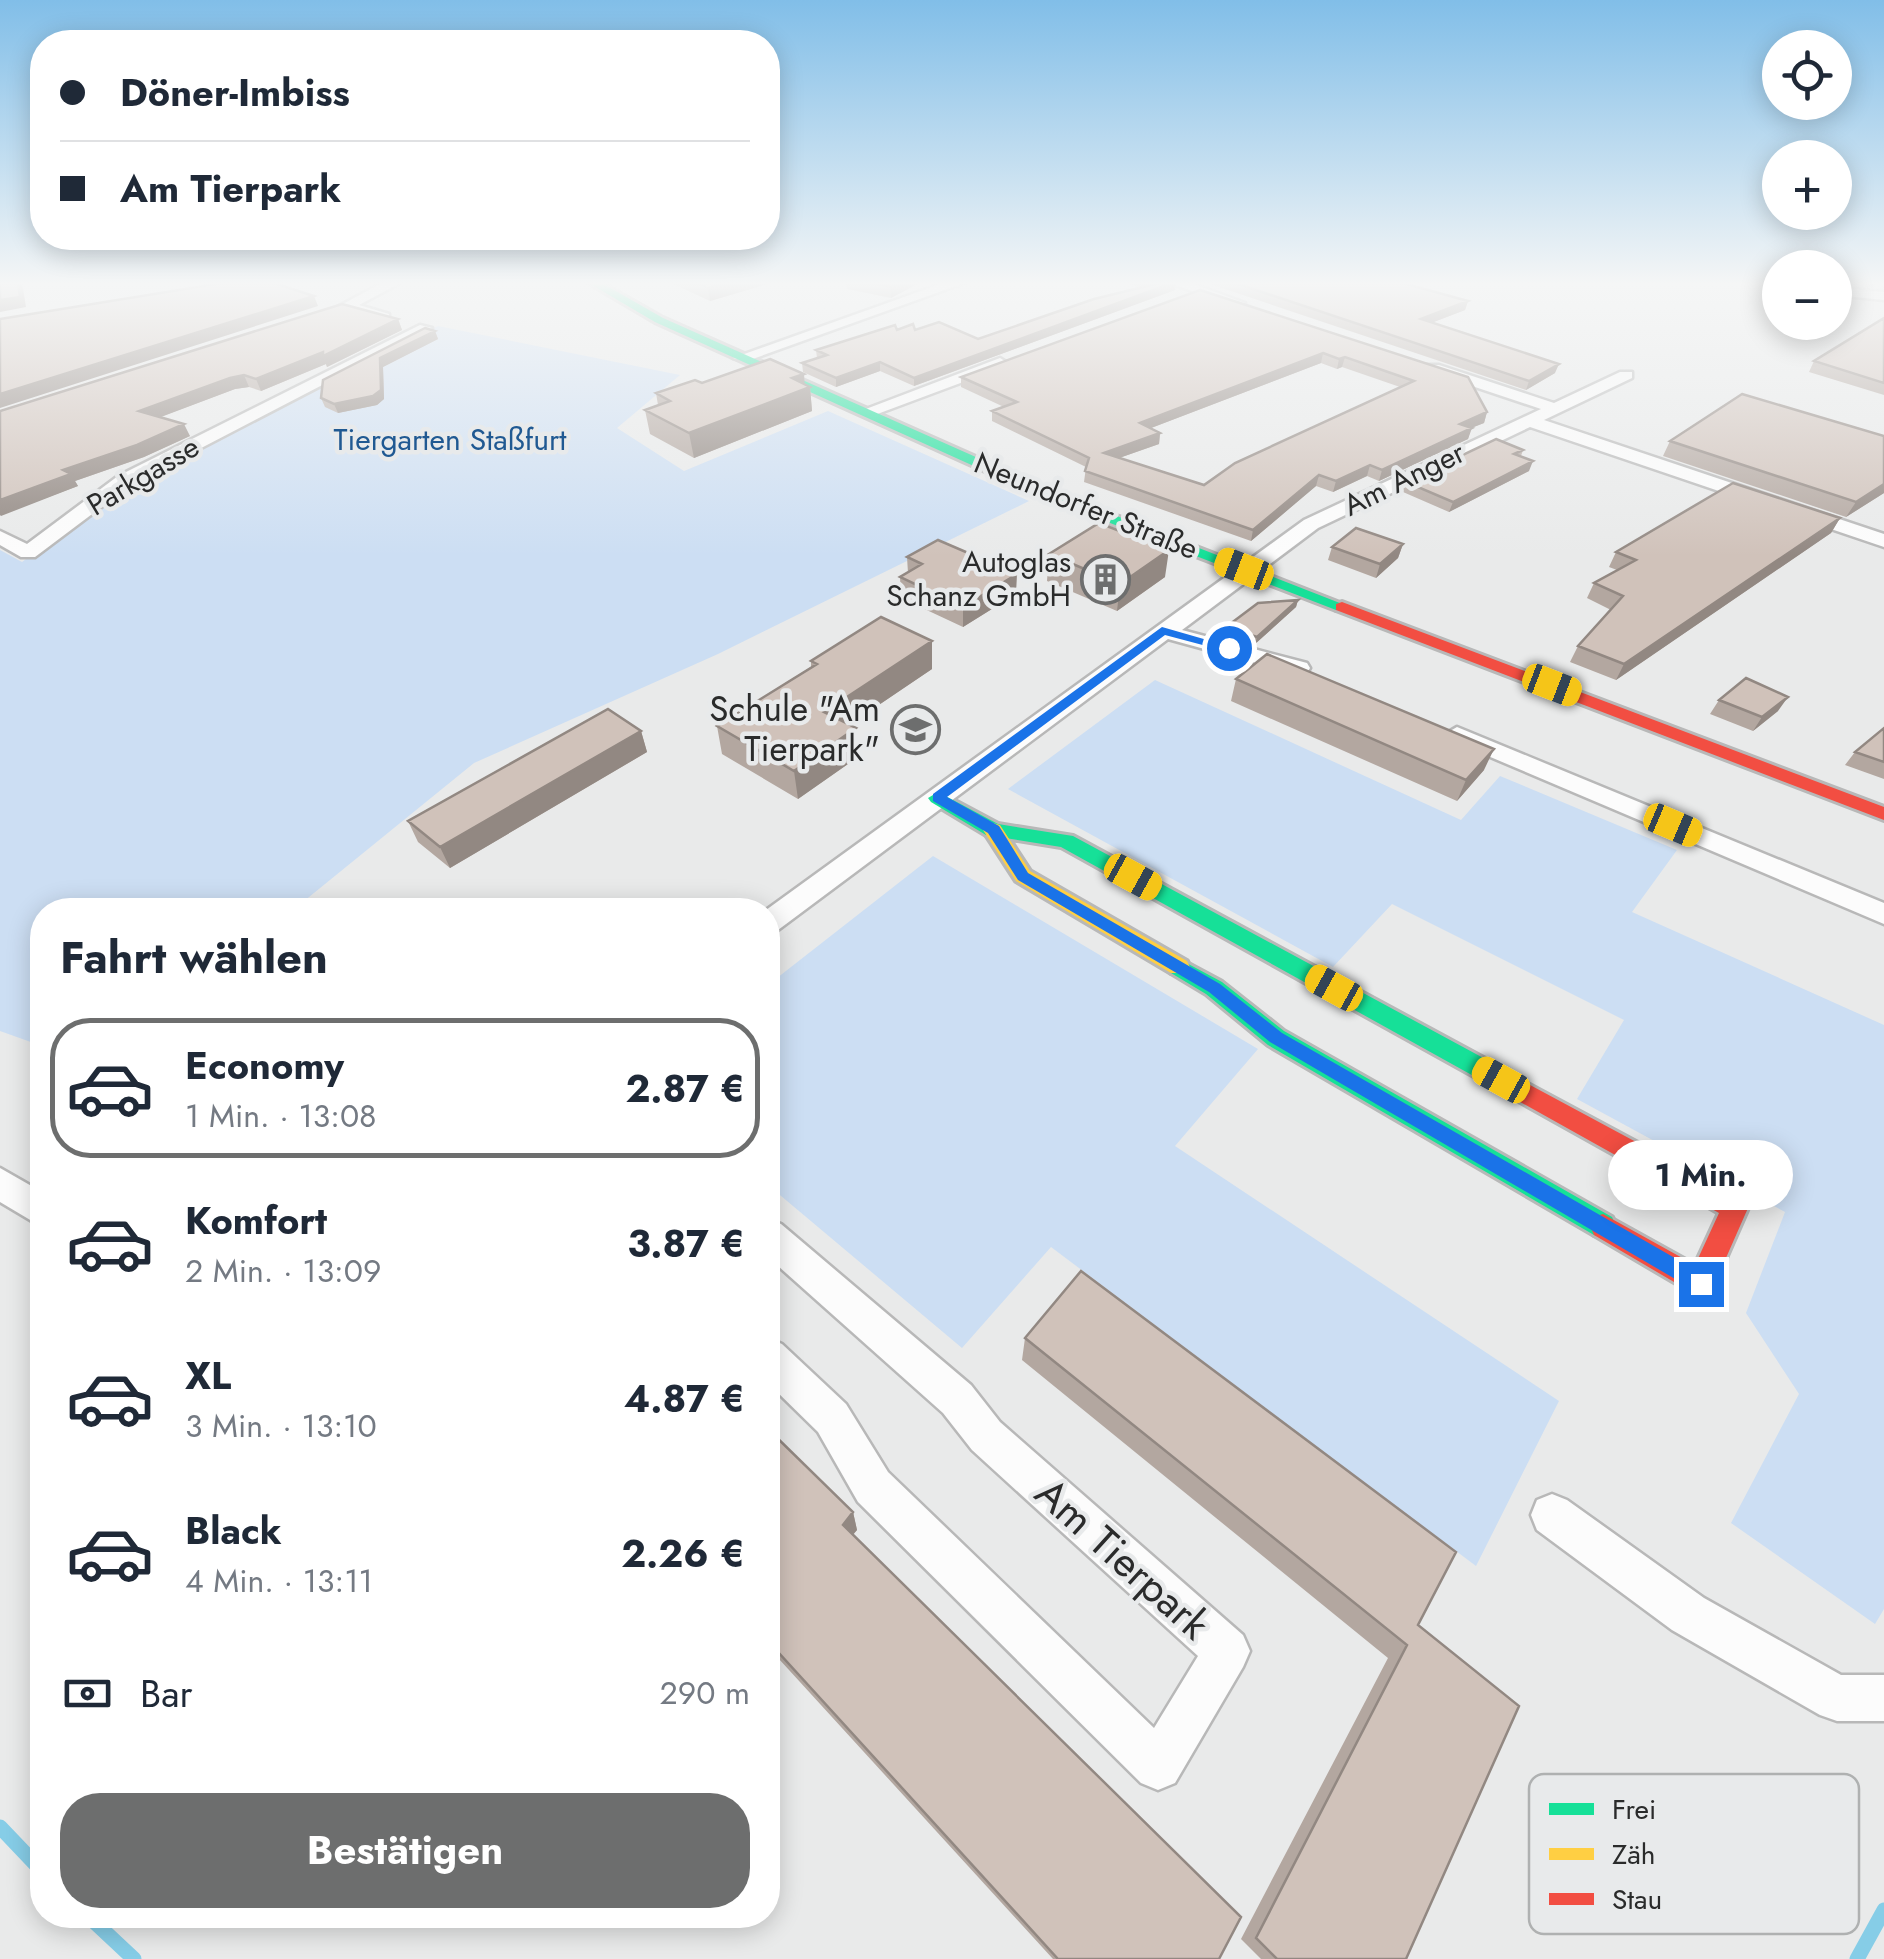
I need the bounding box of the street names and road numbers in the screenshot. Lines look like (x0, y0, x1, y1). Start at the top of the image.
street label: Parkgasse (78, 425, 207, 526)
street label: Am Anger (1336, 430, 1473, 526)
street label: Neundorfer Straße (968, 441, 1205, 570)
street label: Am Tierpark (1022, 1463, 1224, 1654)

